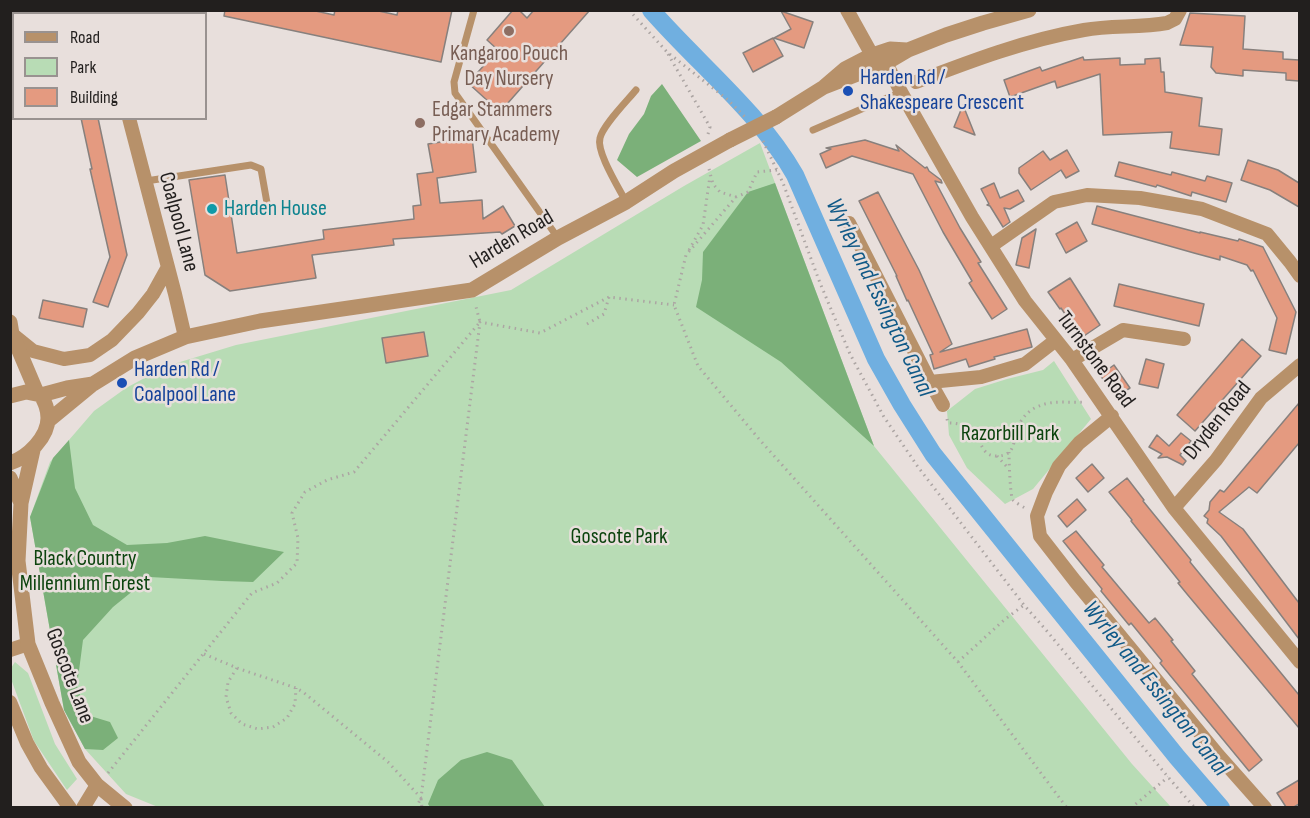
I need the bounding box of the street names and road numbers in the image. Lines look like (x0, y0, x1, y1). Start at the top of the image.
street label: Coalpool Lane (152, 169, 204, 275)
street label: Harden Road (465, 205, 559, 275)
street label: Turnstone Road (1050, 306, 1140, 414)
street label: Dryden Road (1178, 376, 1258, 466)
street label: Goscote Lane (39, 625, 99, 727)

